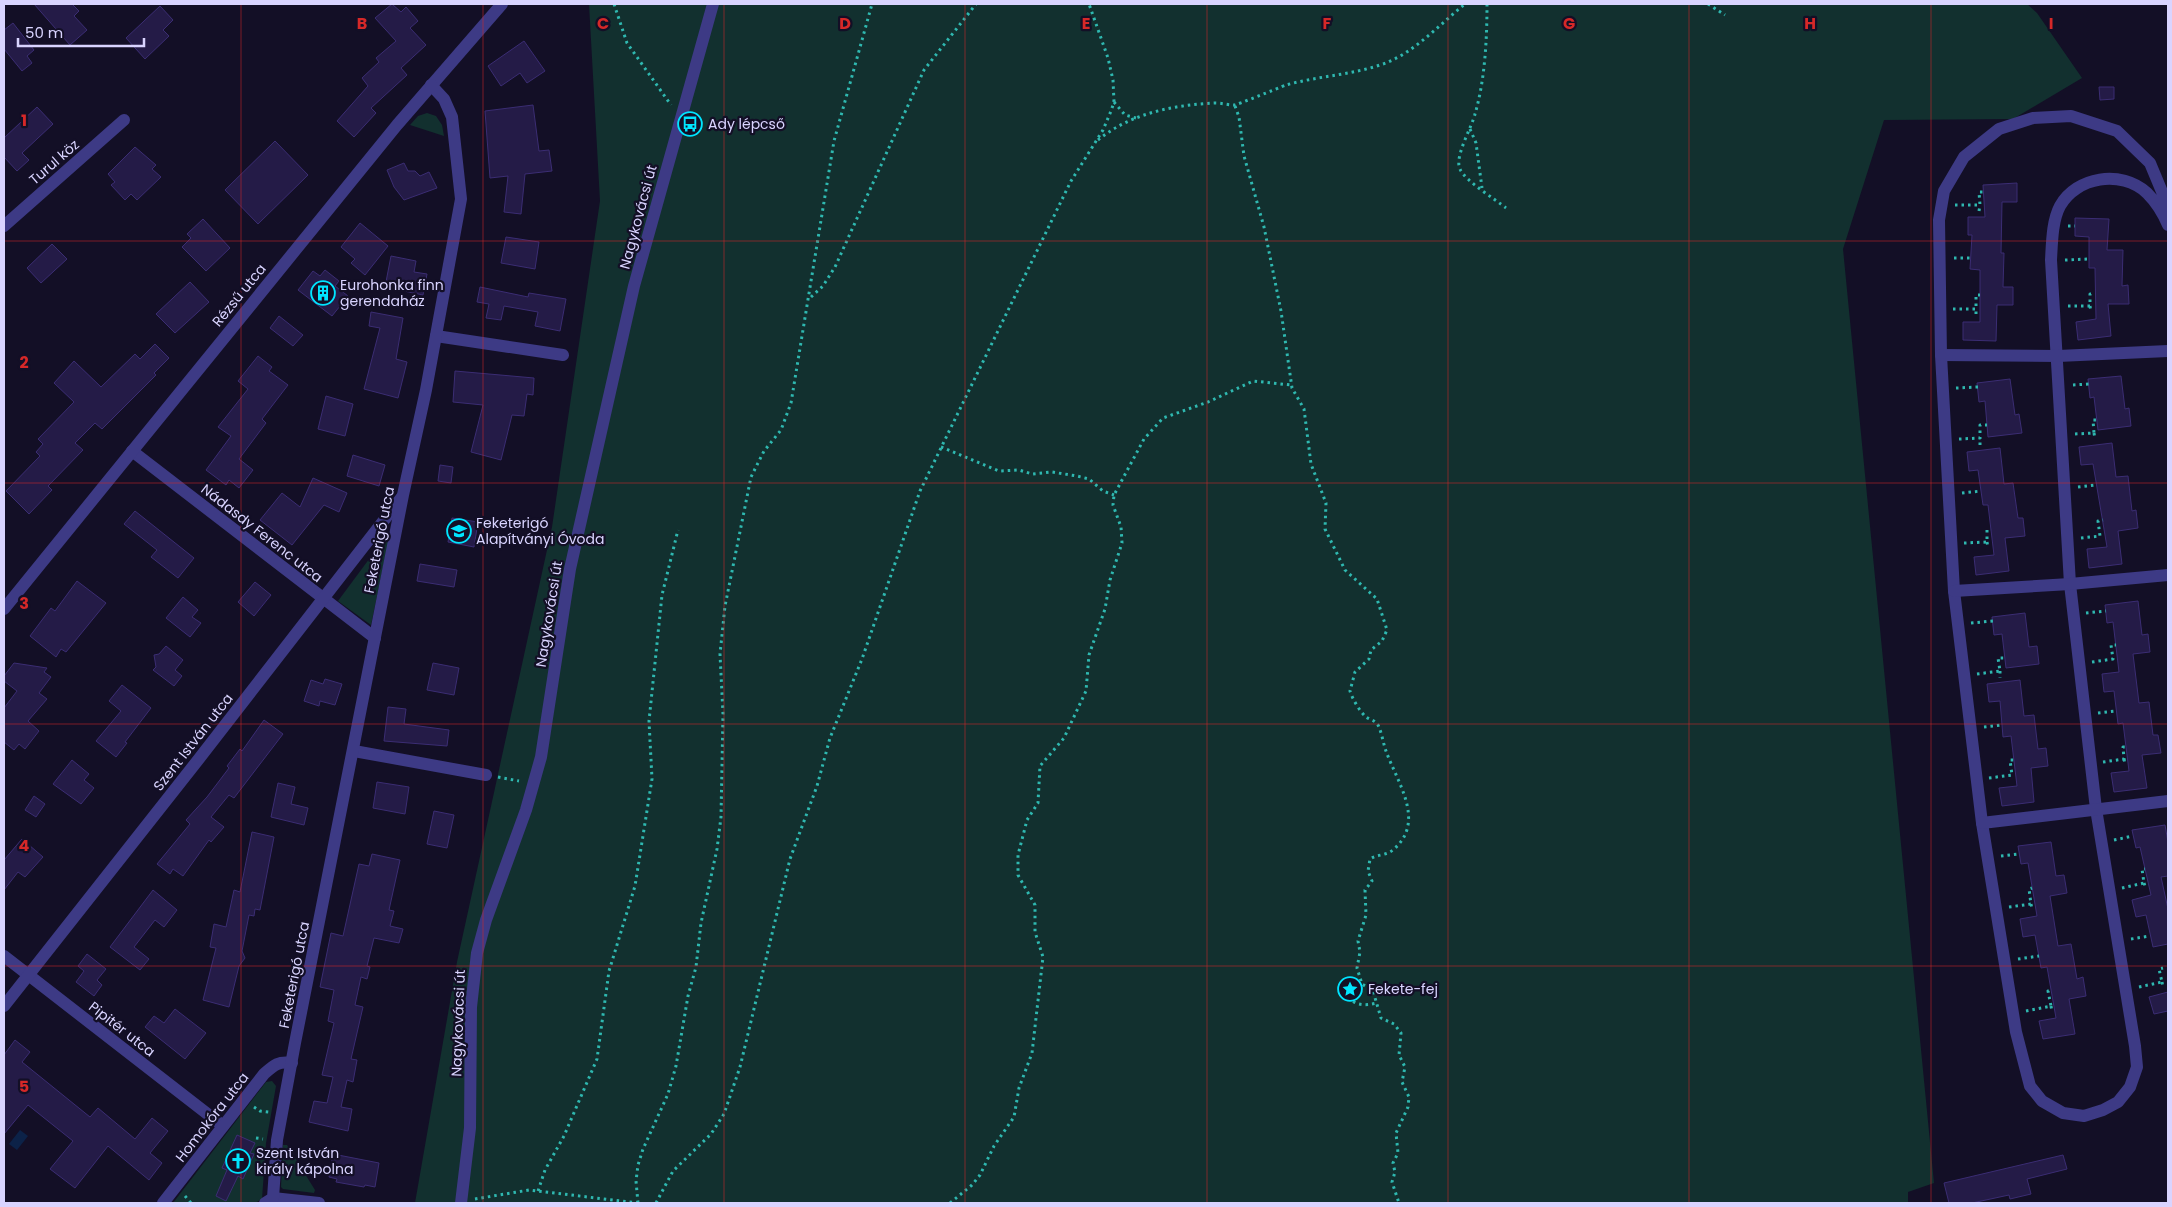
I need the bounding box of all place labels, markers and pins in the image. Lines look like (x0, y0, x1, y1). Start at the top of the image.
bus stop icon: Ady lépcső (677, 111, 703, 137)
place label: Ady lépcső (708, 114, 785, 134)
place label: Eurohonka finn gerendaház (340, 275, 444, 311)
building icon: Eurohonka finn gerendaház (310, 280, 336, 306)
place label: Feketerigó Alapítványi Óvoda (476, 513, 604, 549)
school or university icon: Feketerigó Alapítványi Óvoda (446, 518, 472, 544)
place icon: Fekete-fej (1337, 976, 1363, 1002)
place label: Fekete-fej (1368, 979, 1438, 999)
place label: Szent István király kápolna (256, 1143, 353, 1179)
church icon: Szent István király kápolna (225, 1148, 251, 1174)

